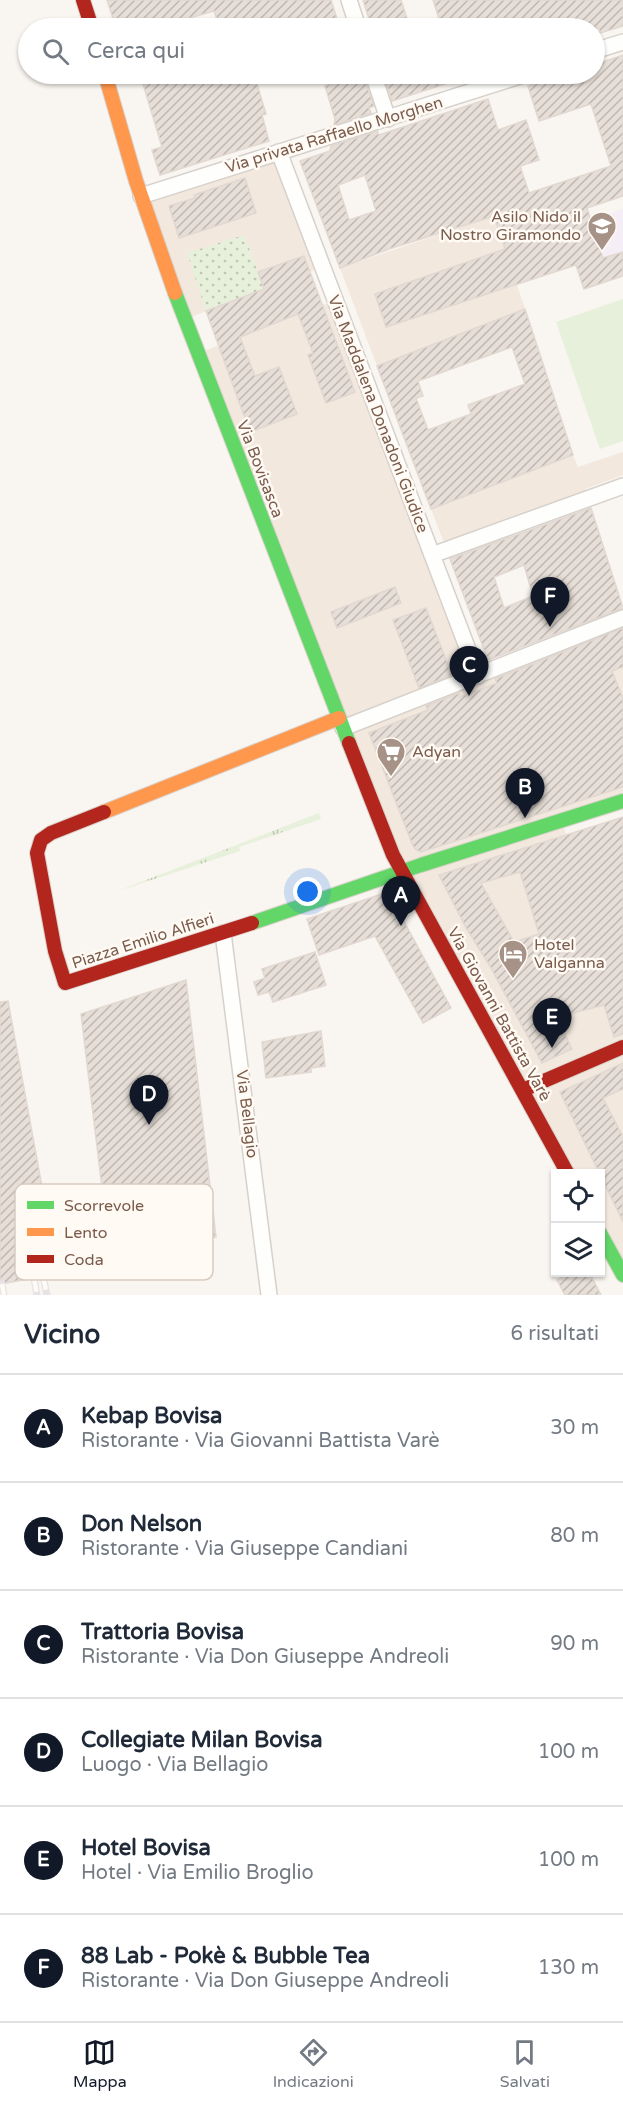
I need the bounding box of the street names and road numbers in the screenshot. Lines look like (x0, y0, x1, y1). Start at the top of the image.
street label: Via privata Raffaello Morghen (223, 92, 445, 178)
street label: Via Maddalena Donadoni Giudice (323, 292, 433, 536)
street label: Via Bovisasca (232, 417, 288, 521)
street label: Piazza Emilio Alfieri (69, 909, 217, 973)
street label: Via Giovanni Battista Varè (443, 923, 555, 1105)
street label: Via Bellagio (232, 1069, 262, 1159)

